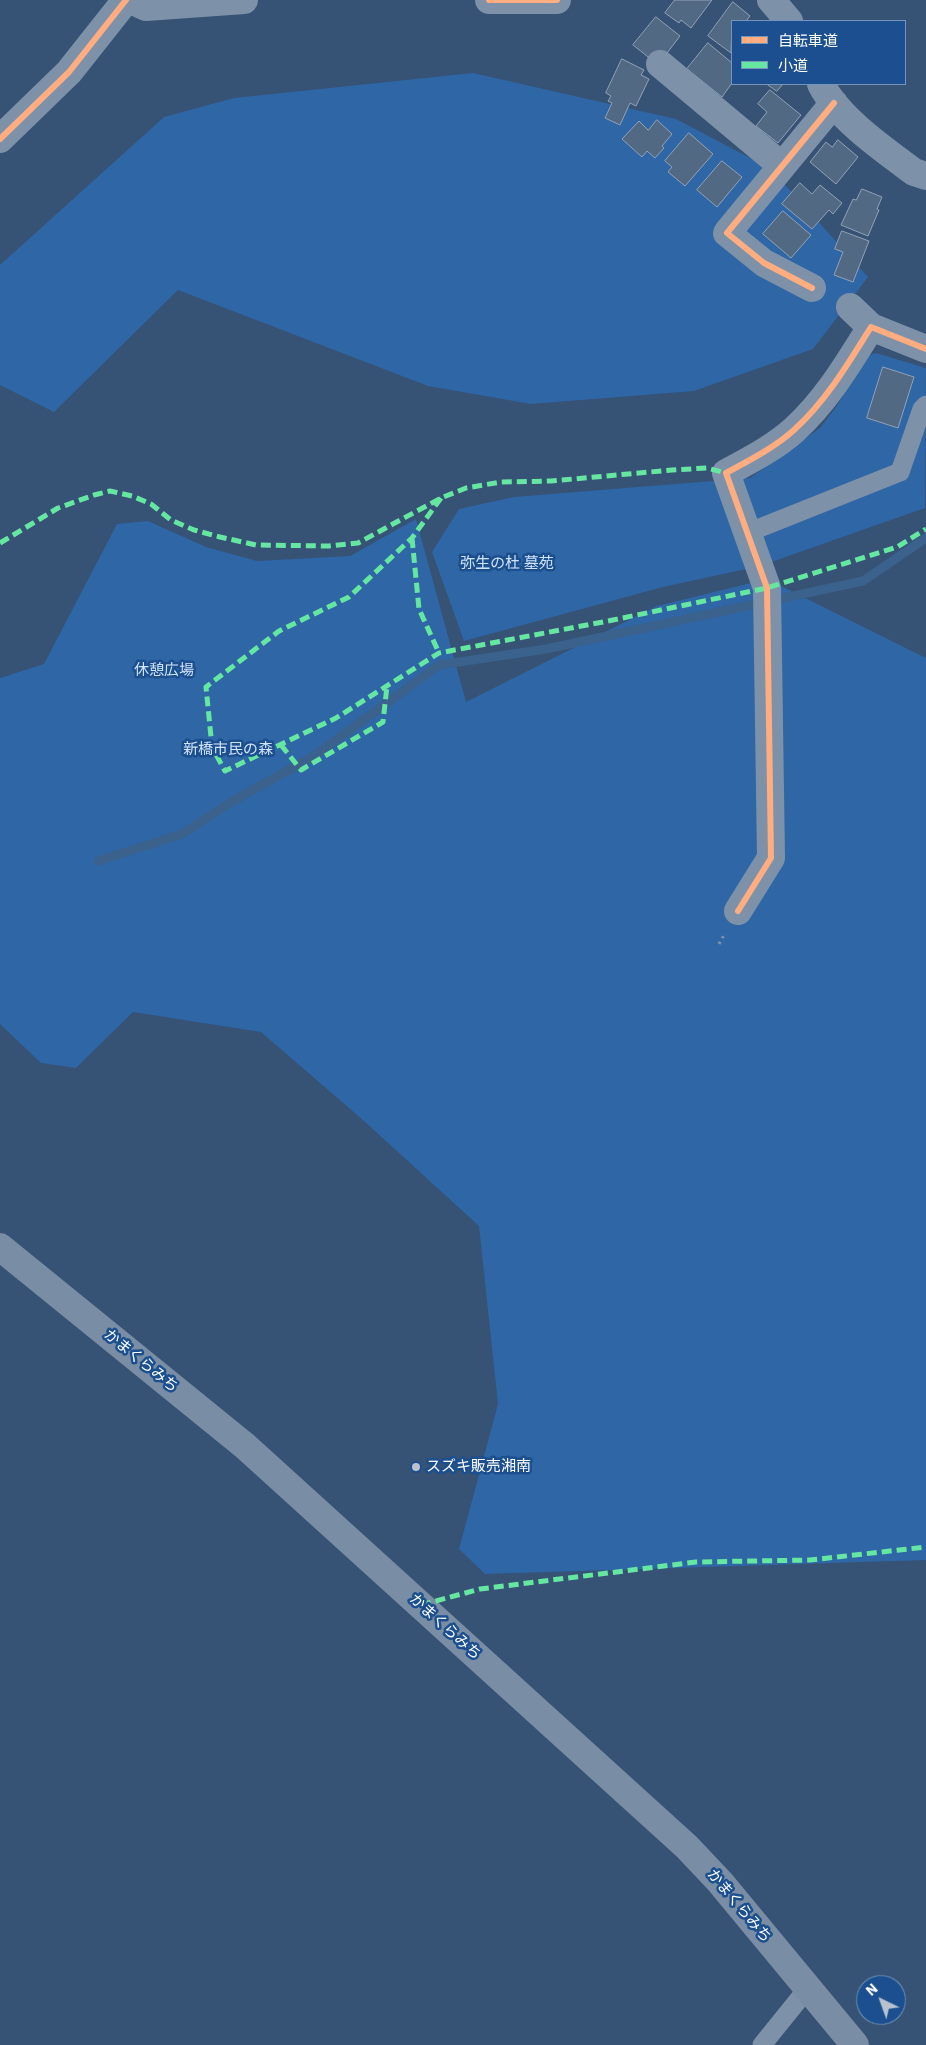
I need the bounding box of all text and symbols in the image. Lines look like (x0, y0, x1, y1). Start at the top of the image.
legend (731, 20, 906, 85)
text: 自転車道 (778, 31, 838, 50)
text: 小道 (778, 56, 808, 75)
park label: 弥生の杜 墓苑 (460, 555, 554, 573)
park label: 休憩広場 (134, 662, 194, 680)
park label: 新橋市民の森 (183, 741, 273, 759)
street label: かまくらみち (100, 1326, 182, 1396)
place label: スズキ販売湘南 (426, 1458, 531, 1476)
marker: スズキ販売湘南 (410, 1461, 422, 1473)
street label: かまくらみち (406, 1590, 484, 1664)
street label: かまくらみち (703, 1866, 775, 1946)
north arrow (856, 1975, 906, 2025)
text: N (862, 1980, 881, 2000)

